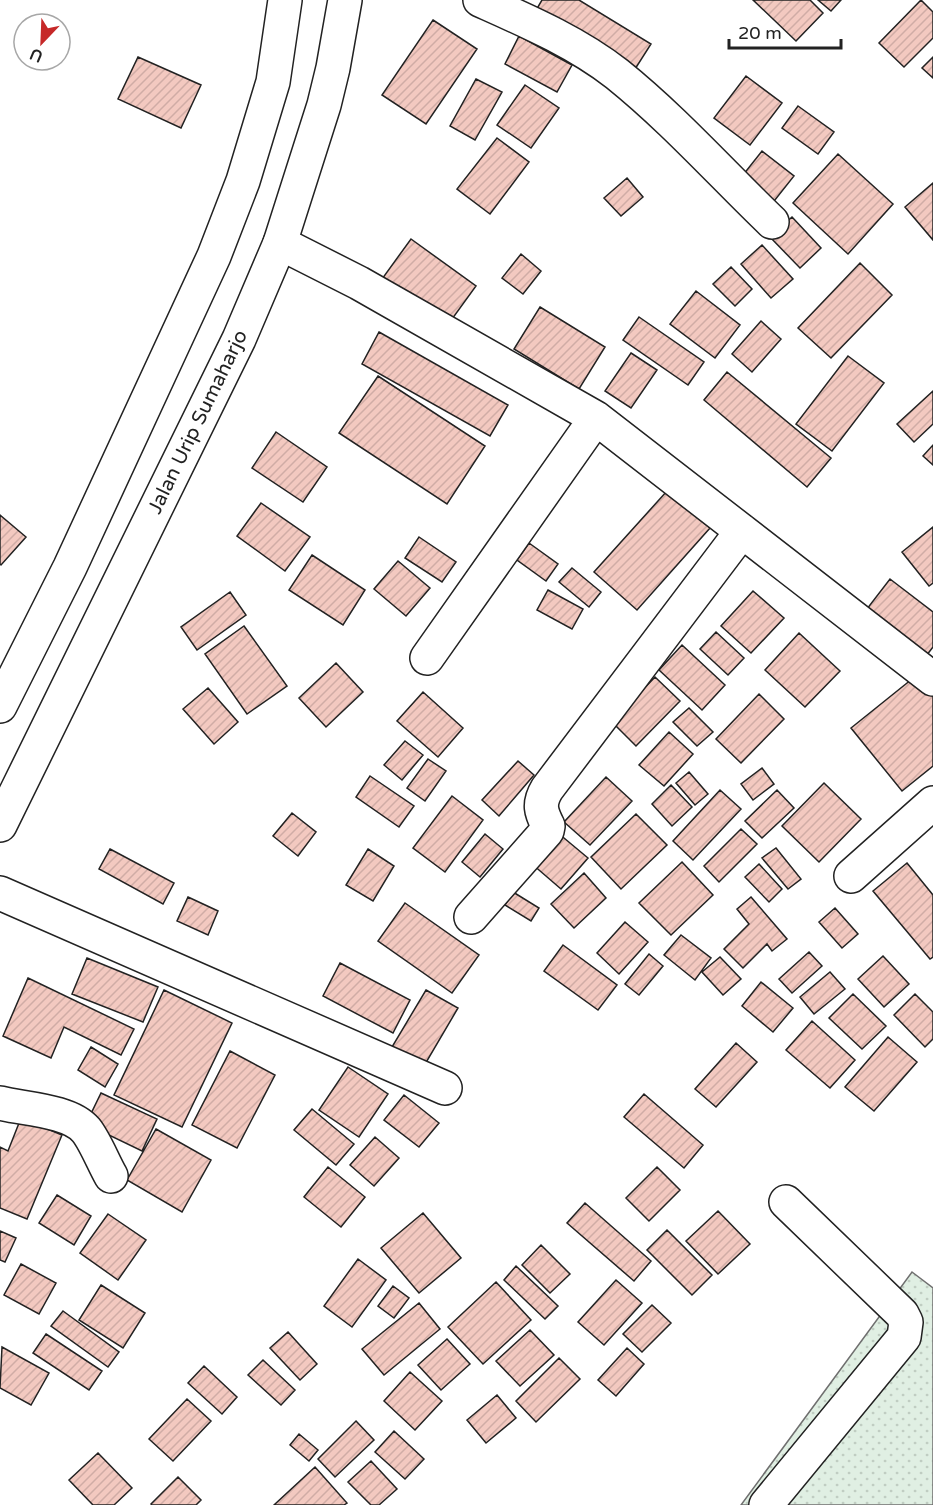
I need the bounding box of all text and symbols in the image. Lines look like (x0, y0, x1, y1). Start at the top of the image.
north arrow (12, 12, 72, 72)
scale bar (729, 12, 842, 50)
text: 20 m (738, 22, 782, 44)
text: U (27, 43, 46, 66)
street label: Jalan Urip Sumaharjo (143, 326, 253, 518)

